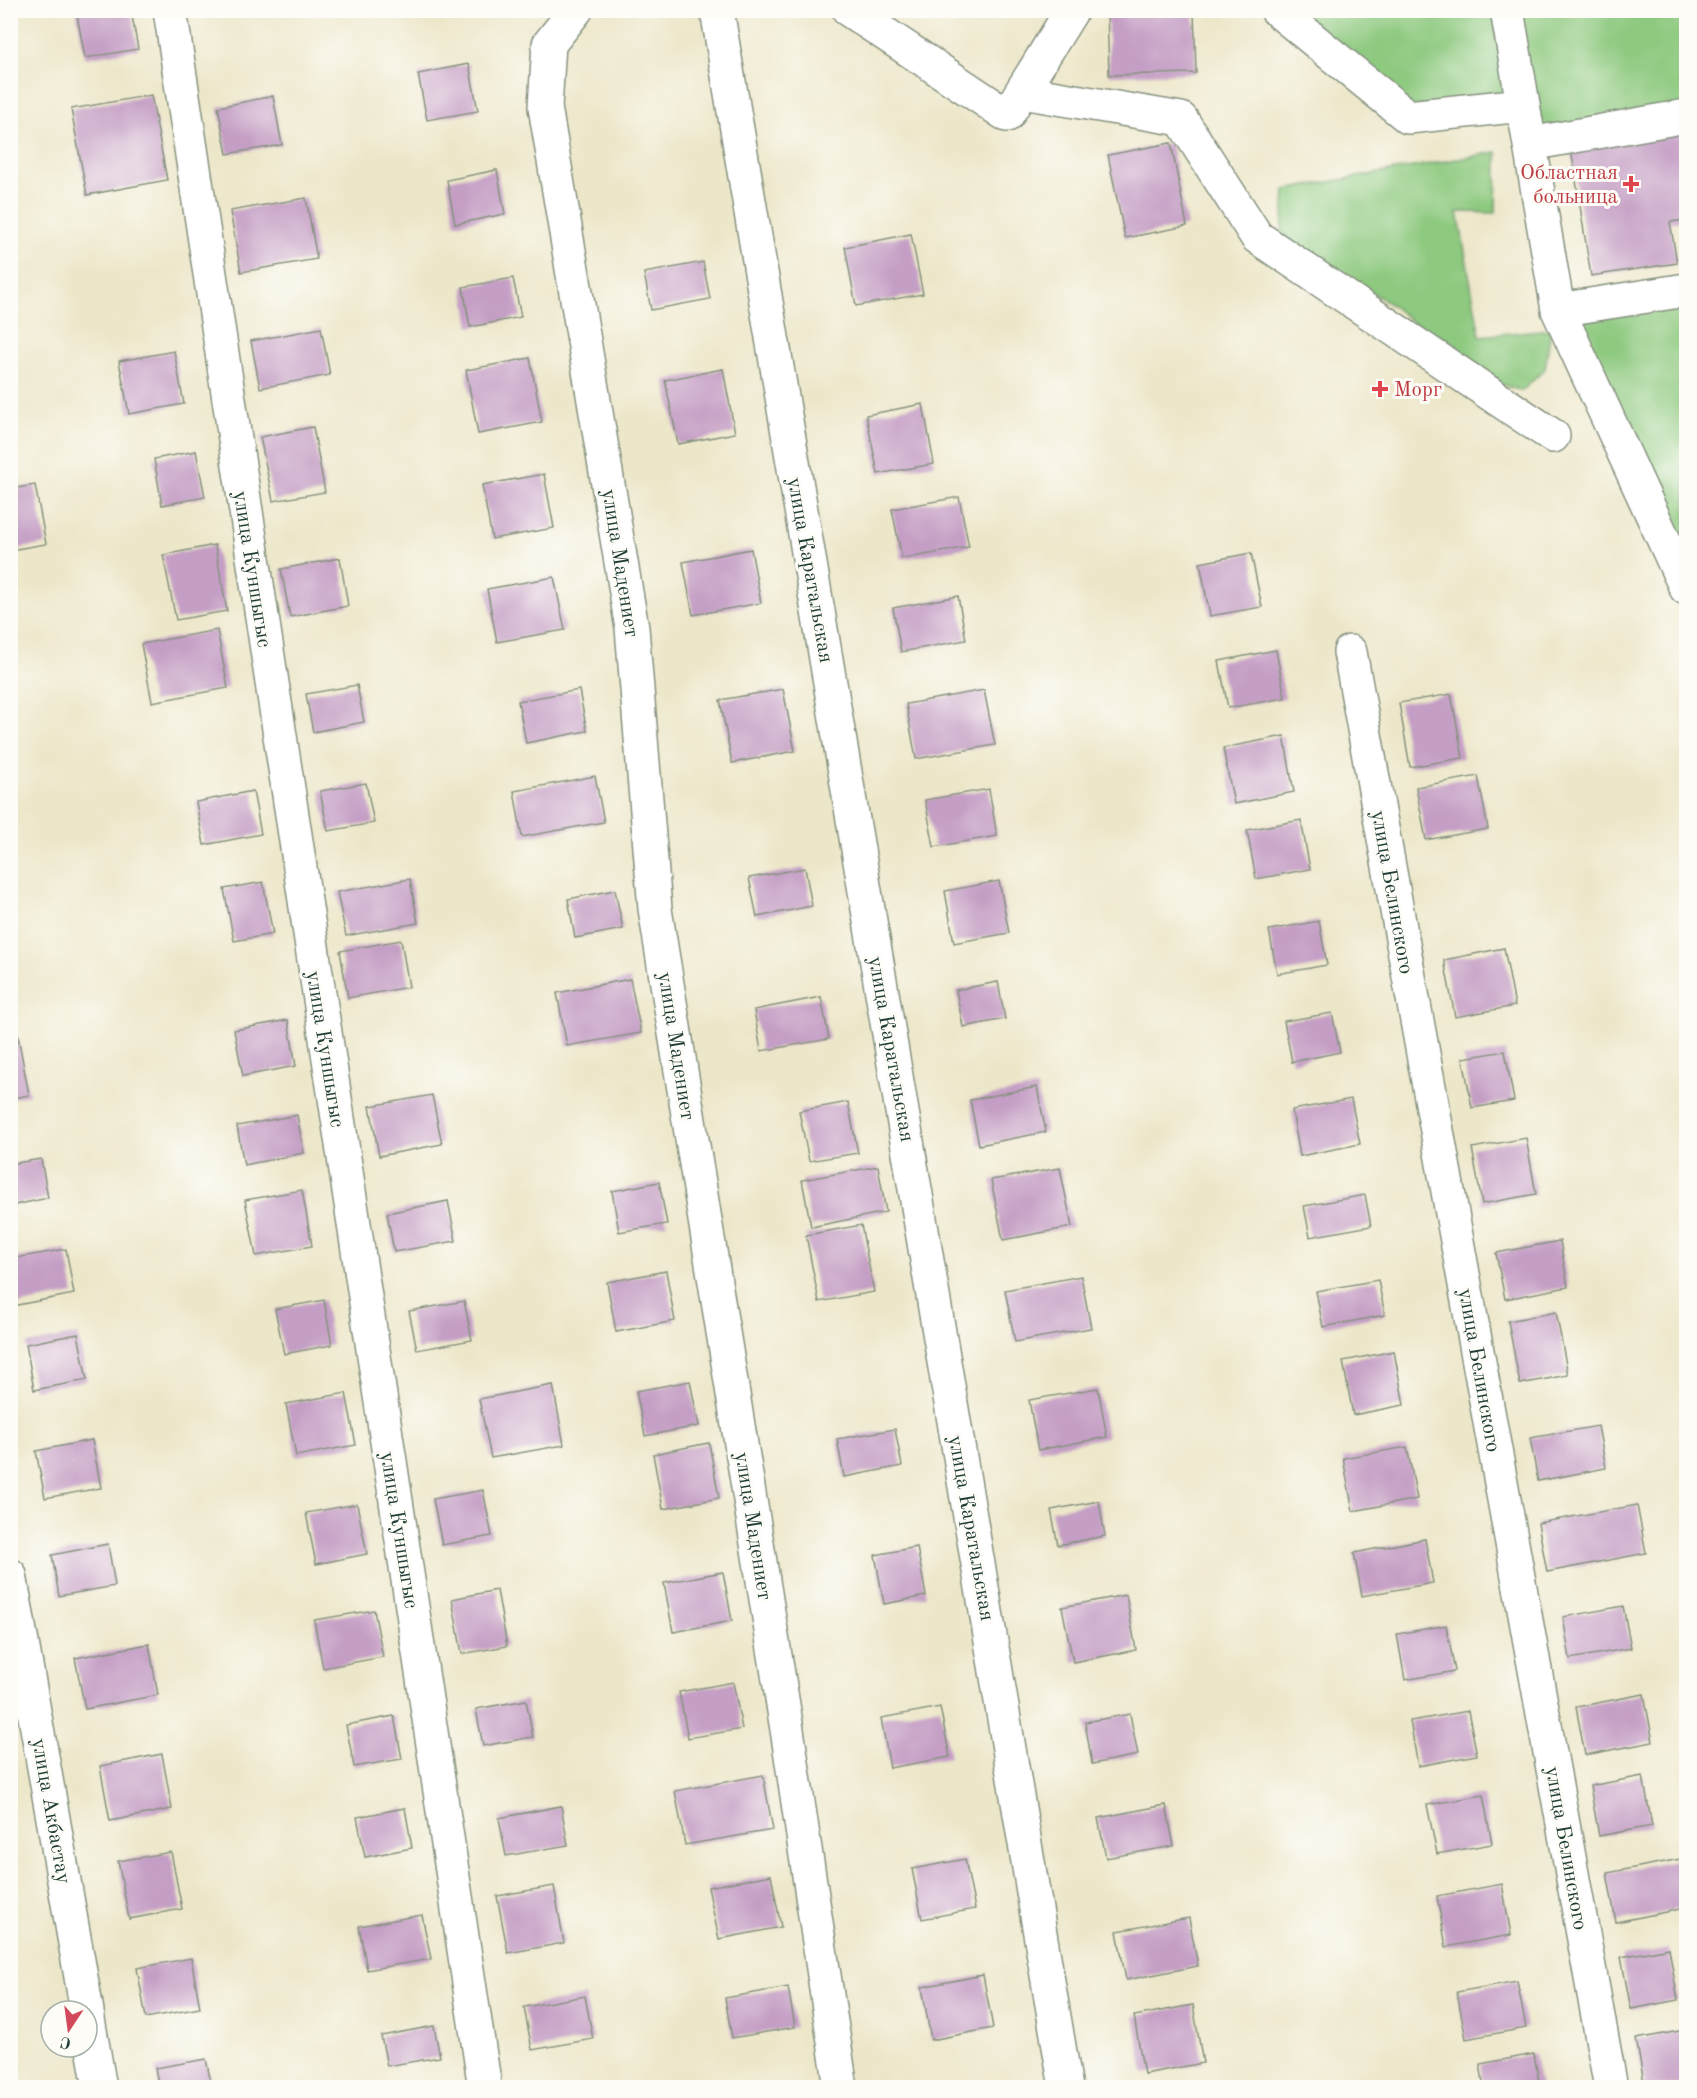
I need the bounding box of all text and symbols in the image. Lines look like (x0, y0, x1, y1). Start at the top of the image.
place label: Областная больница (1520, 163, 1618, 208)
marker: Областная больница (1622, 175, 1640, 193)
marker: Морг (1371, 380, 1389, 398)
place label: Морг (1394, 380, 1442, 401)
street label: улица Каратальская (783, 476, 836, 665)
street label: улица Мадениет (597, 488, 642, 639)
street label: улица Куншыгыс (229, 489, 274, 649)
street label: улица Белинского (1367, 809, 1416, 976)
street label: улица Каратальская (864, 955, 917, 1144)
street label: улица Куншыгыс (302, 969, 347, 1129)
street label: улица Мадениет (653, 971, 698, 1122)
street label: улица Белинского (1454, 1287, 1503, 1454)
street label: улица Каратальская (944, 1434, 997, 1623)
street label: улица Куншыгыс (376, 1450, 421, 1610)
street label: улица Мадениет (730, 1451, 775, 1602)
street label: улица Акбастау (27, 1737, 74, 1886)
street label: улица Белинского (1541, 1765, 1590, 1932)
north arrow (39, 1999, 99, 2059)
text: С (59, 2033, 73, 2051)

